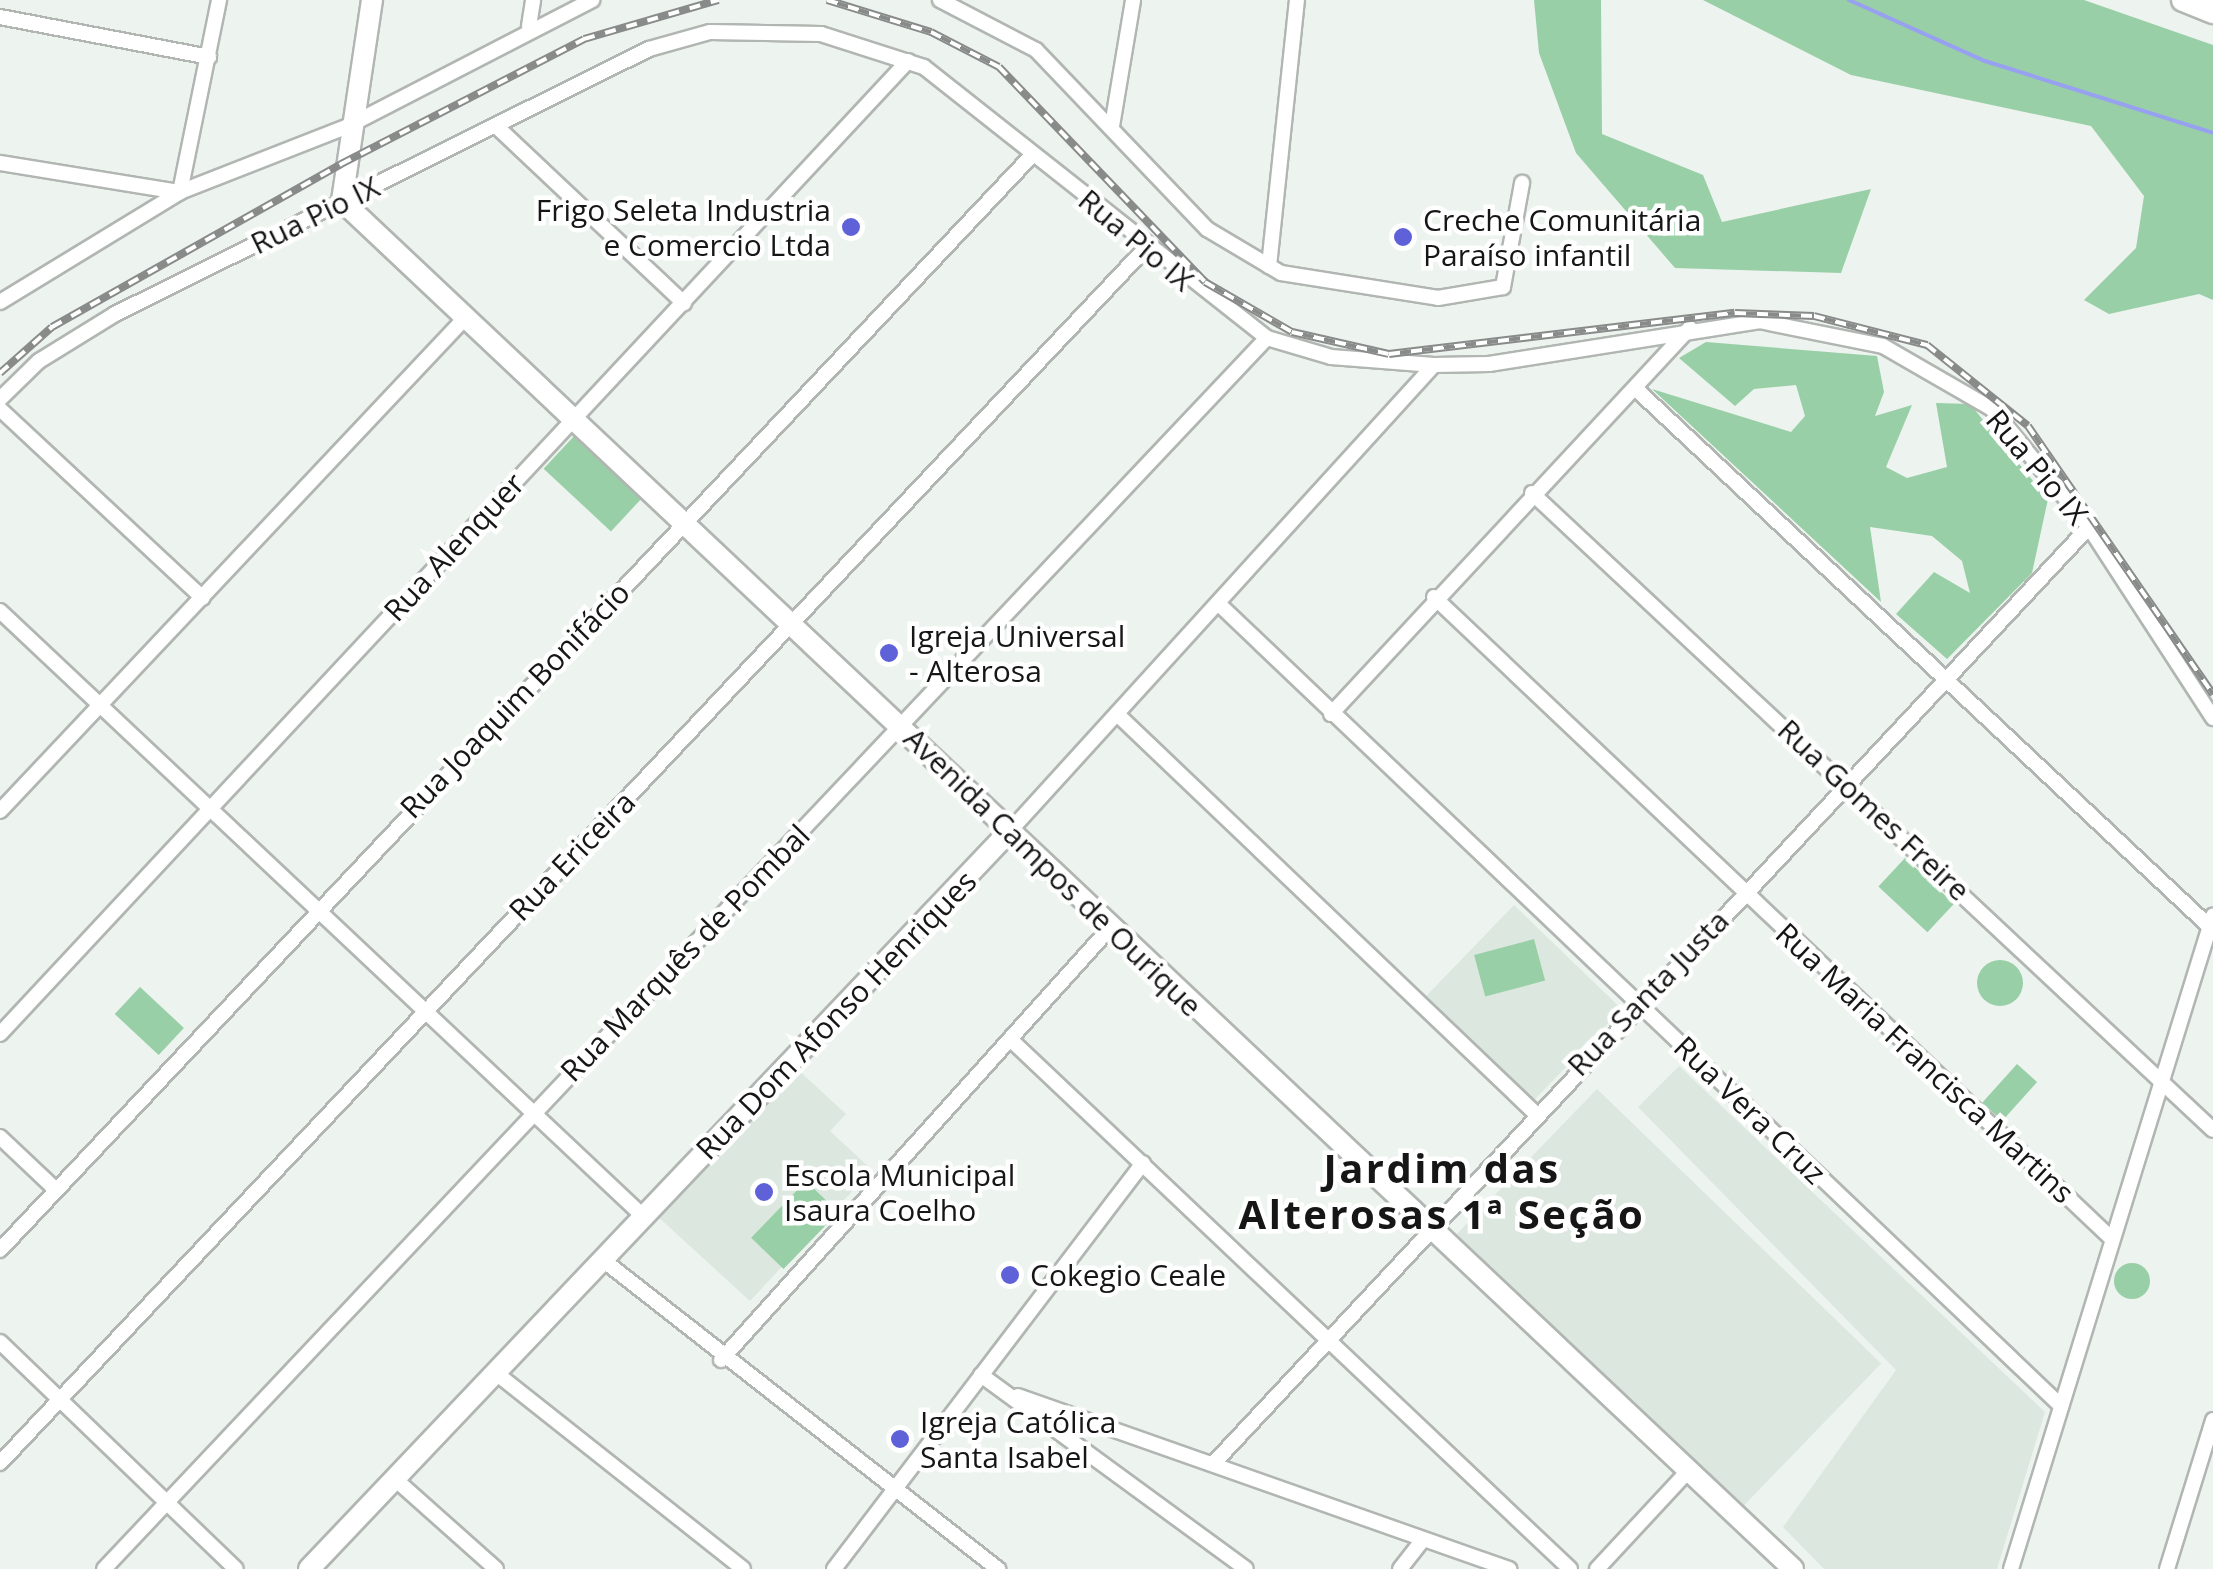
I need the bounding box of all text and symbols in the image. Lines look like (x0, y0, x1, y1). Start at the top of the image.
street label: Rua Pio IX (245, 168, 385, 262)
street label: Rua Pio IX (1071, 182, 1201, 298)
place label: Frigo Seleta Industria e Comercio Ltda (536, 192, 831, 262)
place label: Creche Comunitária Paraíso infantil (1423, 202, 1701, 272)
marker: Frigo Seleta Industria e Comercio Ltda (840, 216, 862, 238)
marker: Creche Comunitária Paraíso infantil (1392, 226, 1414, 248)
street label: Rua Pio IX (1979, 402, 2095, 532)
street label: Rua Alenquer (376, 466, 532, 628)
street label: Rua Joaquim Bonifácio (393, 574, 637, 826)
place label: Igreja Universal - Alterosa (909, 618, 1125, 688)
marker: Igreja Universal - Alterosa (878, 642, 900, 664)
street label: Rua Gomes Freire (1771, 712, 1977, 908)
street label: Avenida Campos de Ourique (897, 720, 1209, 1024)
street label: Rua Ericeira (502, 784, 642, 928)
street label: Rua Marquês de Pombal (553, 817, 817, 1089)
street label: Rua Dom Afonso Henriques (688, 863, 984, 1167)
street label: Rua Santa Justa (1560, 903, 1736, 1083)
street label: Rua Maria Francisca Martins (1769, 915, 2081, 1211)
street label: Rua Vera Cruz (1667, 1029, 1833, 1191)
district label: Jardim das Alterosas 1ª Seção (1261, 1144, 1623, 1238)
place label: Escola Municipal Isaura Coelho (784, 1157, 1015, 1228)
marker: Escola Municipal Isaura Coelho (753, 1181, 775, 1203)
place label: Cokegio Ceale (1030, 1257, 1226, 1293)
marker: Cokegio Ceale (999, 1264, 1021, 1286)
place label: Igreja Católica Santa Isabel (920, 1404, 1116, 1474)
marker: Igreja Católica Santa Isabel (889, 1428, 911, 1450)

